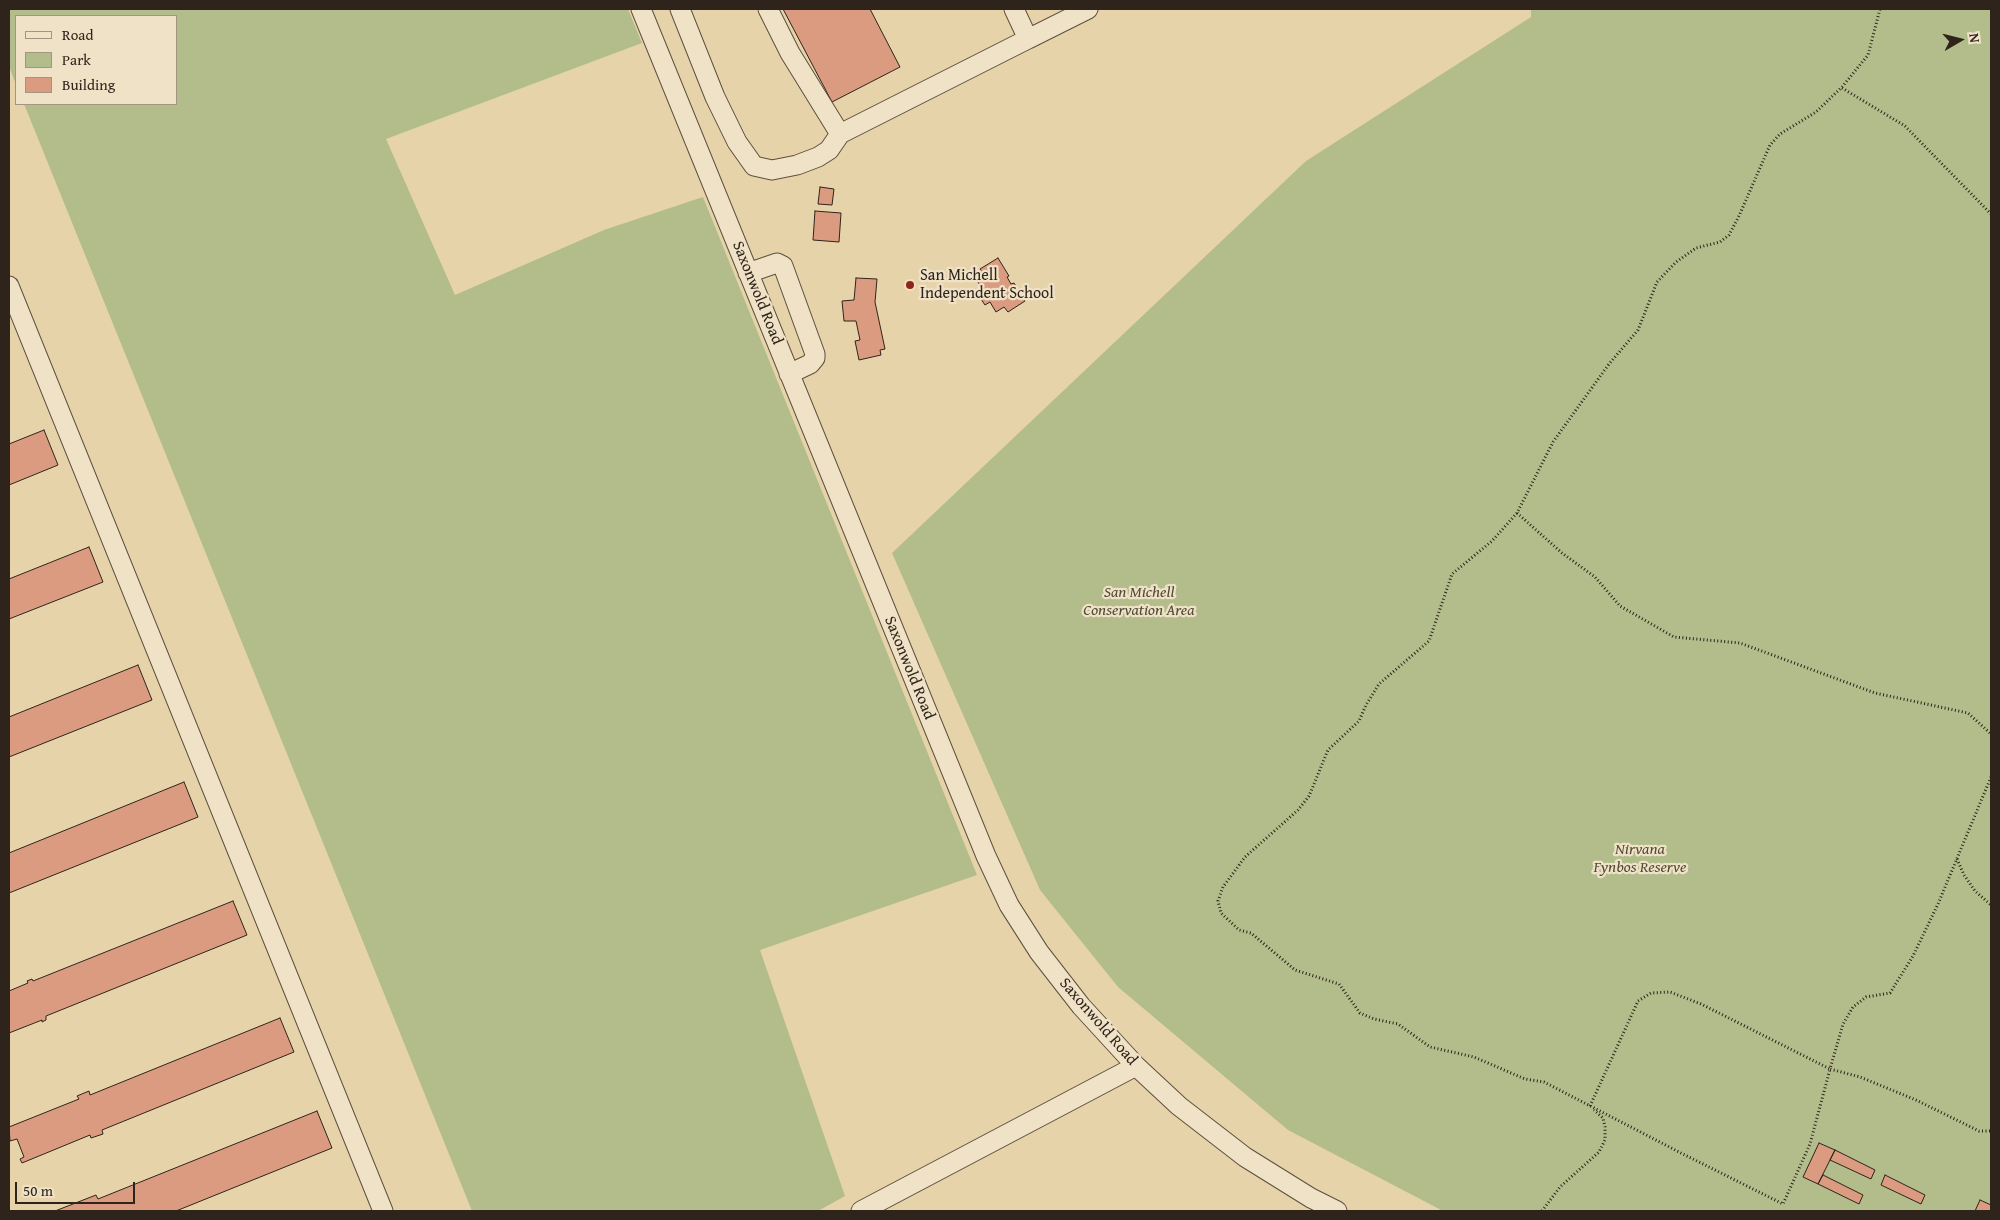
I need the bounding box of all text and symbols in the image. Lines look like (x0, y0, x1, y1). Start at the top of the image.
legend (15, 15, 178, 105)
north arrow (1935, 15, 1985, 65)
text: Road (62, 24, 93, 45)
text: N (1964, 32, 1985, 44)
text: Park (62, 49, 91, 70)
text: Building (62, 74, 115, 95)
street label: Saxonwold Road (728, 239, 786, 347)
place label: San Michell Independent School (920, 266, 1054, 304)
marker: San Michell Independent School (904, 279, 916, 291)
park label: San Michell Conservation Area (1083, 583, 1195, 621)
street label: Saxonwold Road (880, 614, 938, 722)
park label: Nirvana Fynbos Reserve (1594, 840, 1686, 878)
street label: Saxonwold Road (1055, 974, 1141, 1070)
scale bar (18, 1172, 138, 1204)
text: 50 m (23, 1180, 53, 1201)

